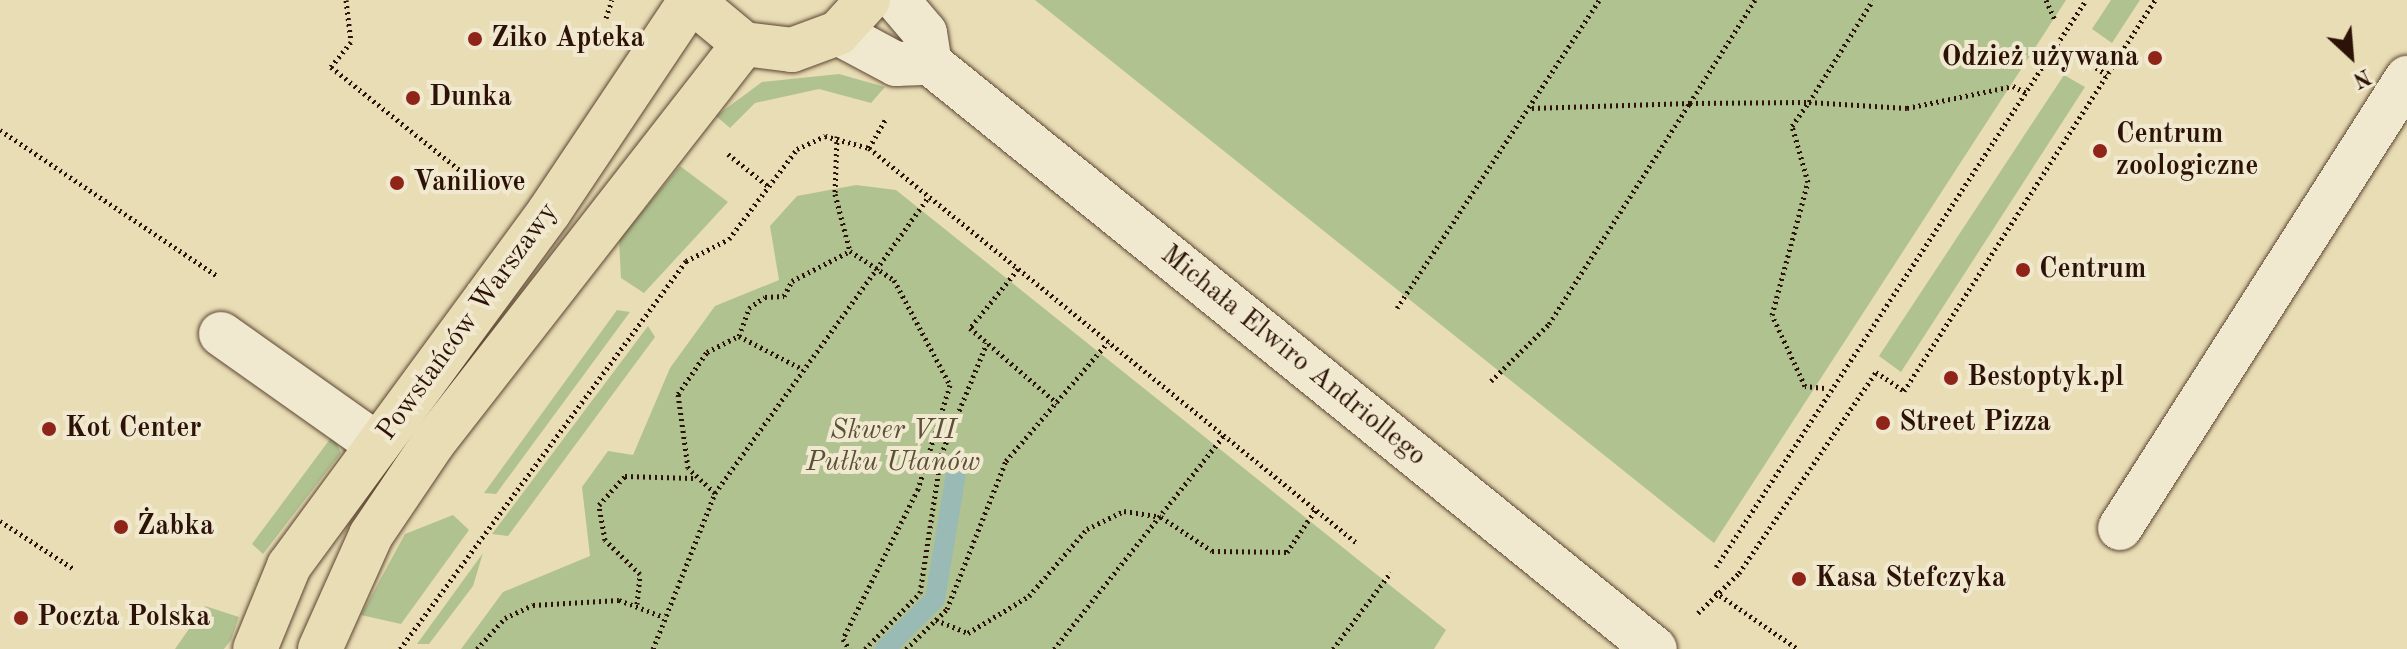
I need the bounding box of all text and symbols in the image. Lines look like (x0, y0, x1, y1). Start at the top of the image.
north arrow (2311, 16, 2391, 96)
place label: Ziko Apteka (491, 22, 645, 56)
marker: Ziko Apteka (466, 30, 484, 48)
place label: Odzież używana (1941, 41, 2139, 75)
marker: Odzież używana (2146, 49, 2164, 67)
text: N (2349, 64, 2374, 91)
place label: Dunka (429, 81, 512, 115)
marker: Dunka (404, 89, 422, 107)
place label: Centrum zoologiczne (2116, 118, 2258, 184)
marker: Centrum zoologiczne (2091, 142, 2109, 160)
place label: Vaniliove (413, 166, 526, 200)
marker: Vaniliove (388, 174, 406, 192)
street label: Powstańców Warszawy (370, 196, 566, 448)
street label: Michała Elwiro Andriollego (1153, 238, 1433, 474)
place label: Centrum (2039, 253, 2146, 287)
marker: Centrum (2014, 261, 2032, 279)
place label: Bestoptyk.pl (1967, 361, 2124, 395)
marker: Bestoptyk.pl (1942, 369, 1960, 387)
place label: Street Pizza (1899, 406, 2051, 440)
place label: Kot Center (65, 412, 202, 446)
park label: Skwer VII Pułku Ułanów (806, 414, 980, 480)
marker: Street Pizza (1874, 414, 1892, 432)
marker: Kot Center (40, 420, 58, 438)
place label: Żabka (137, 510, 214, 544)
marker: Żabka (112, 518, 130, 536)
place label: Kasa Stefczyka (1815, 562, 2006, 596)
marker: Kasa Stefczyka (1790, 570, 1808, 588)
place label: Poczta Polska (37, 601, 210, 635)
marker: Poczta Polska (12, 609, 30, 627)

